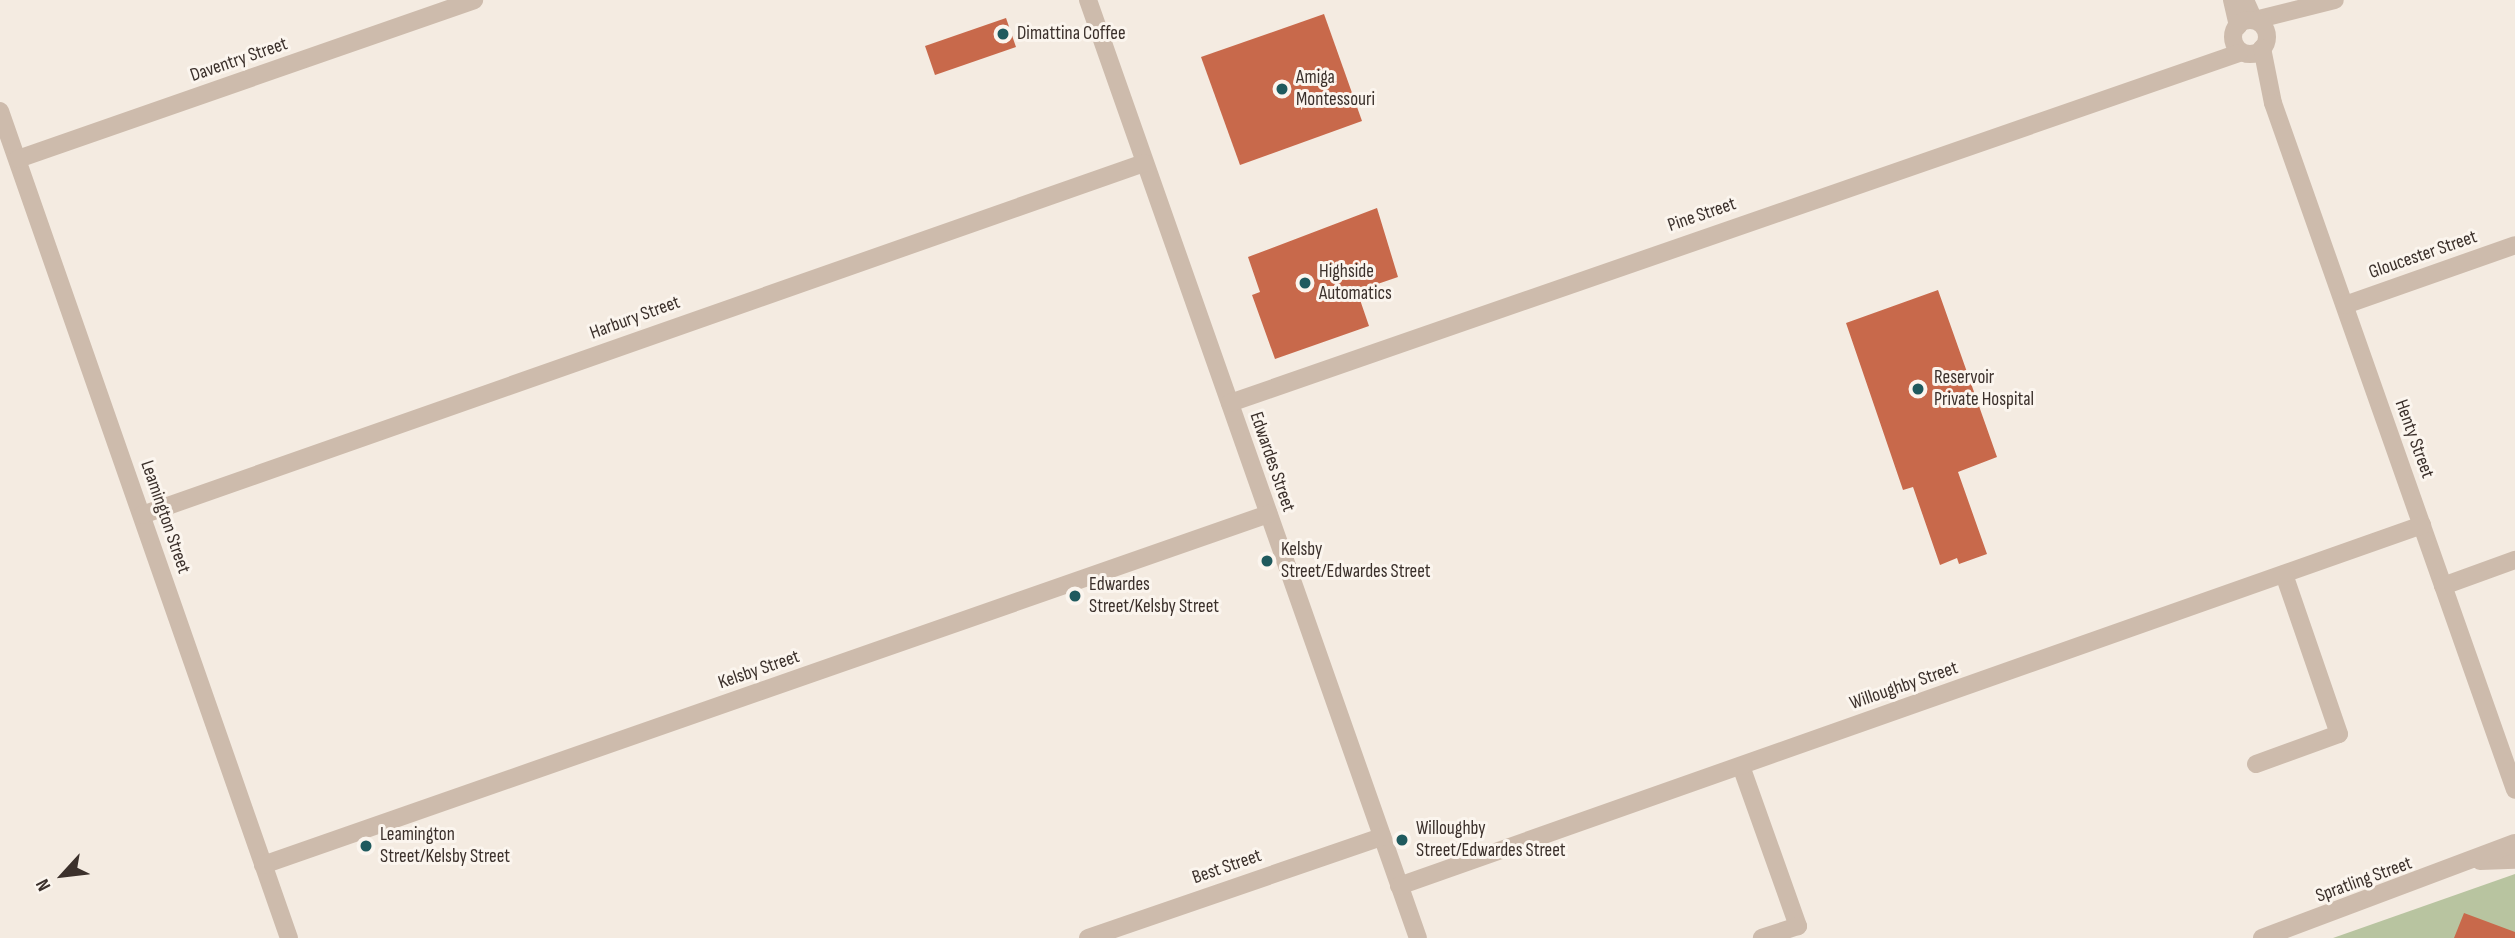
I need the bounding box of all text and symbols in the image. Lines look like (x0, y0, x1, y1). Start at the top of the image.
place label: Dimattina Coffee (1017, 23, 1126, 45)
marker: Dimattina Coffee (995, 26, 1011, 42)
street label: Daventry Street (187, 33, 291, 87)
place label: Amiga Montessouri (1296, 67, 1375, 111)
marker: Amiga Montessouri (1274, 81, 1290, 97)
street label: Pine Street (1665, 193, 1739, 237)
street label: Gloucester Street (2366, 226, 2480, 284)
place label: Highside Automatics (1319, 261, 1392, 305)
marker: Highside Automatics (1297, 275, 1313, 291)
street label: Harbury Street (587, 291, 683, 345)
place label: Reservoir Private Hospital (1934, 367, 2034, 411)
marker: Reservoir Private Hospital (1908, 379, 1928, 399)
street label: Henty Street (2389, 397, 2439, 481)
street label: Edwardes Street (1244, 409, 1300, 515)
street label: Leamington Street (135, 458, 195, 576)
place label: Kelsby Street/Edwardes Street (1281, 539, 1431, 583)
marker: Kelsby Street/Edwardes Street (1259, 553, 1275, 569)
place label: Edwardes Street/Kelsby Street (1089, 574, 1219, 618)
marker: Edwardes Street/Kelsby Street (1067, 588, 1083, 604)
street label: Kelsby Street (715, 645, 803, 695)
street label: Willoughby Street (1847, 657, 1961, 715)
place label: Willoughby Street/Edwardes Street (1416, 818, 1566, 862)
place label: Leamington Street/Kelsby Street (380, 824, 510, 868)
marker: Willoughby Street/Edwardes Street (1394, 832, 1410, 848)
marker: Leamington Street/Kelsby Street (358, 838, 374, 854)
north arrow (28, 840, 98, 910)
street label: Best Street (1189, 845, 1265, 889)
street label: Spratling Street (2313, 852, 2415, 908)
text: N (31, 875, 56, 895)

